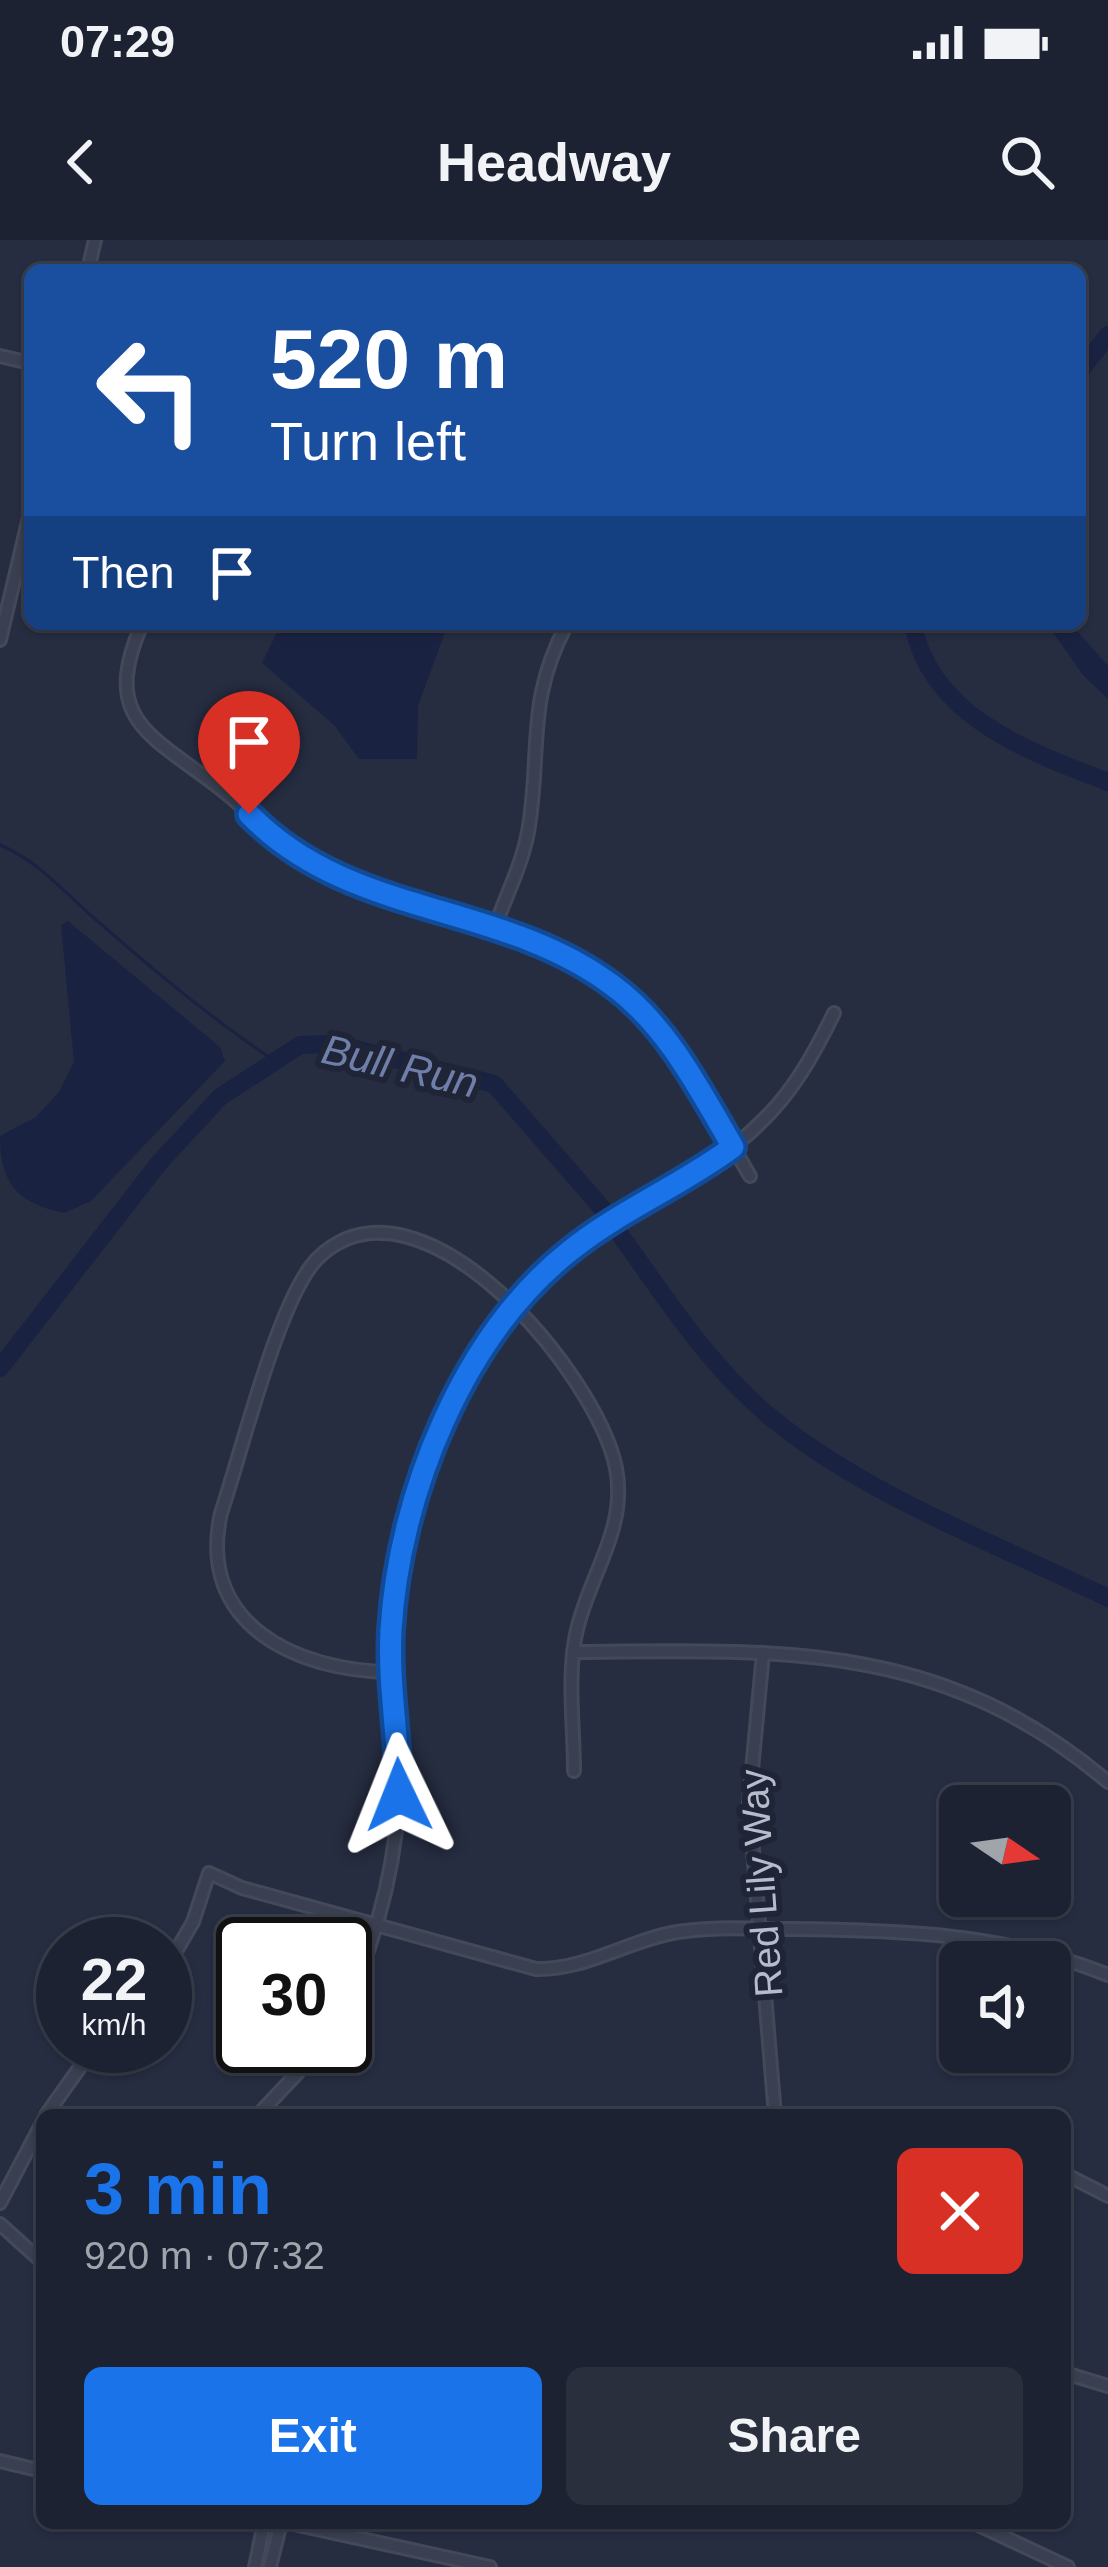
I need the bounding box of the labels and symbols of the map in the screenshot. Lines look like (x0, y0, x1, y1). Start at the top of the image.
pin (198, 691, 300, 814)
water label: Bull Run (317, 1025, 483, 1107)
position arrow (336, 1732, 462, 1858)
street label: Red Lily Way (732, 1767, 790, 1998)
north arrow (939, 1785, 1071, 1917)
speed limit sign: 30 (216, 1917, 372, 2073)

